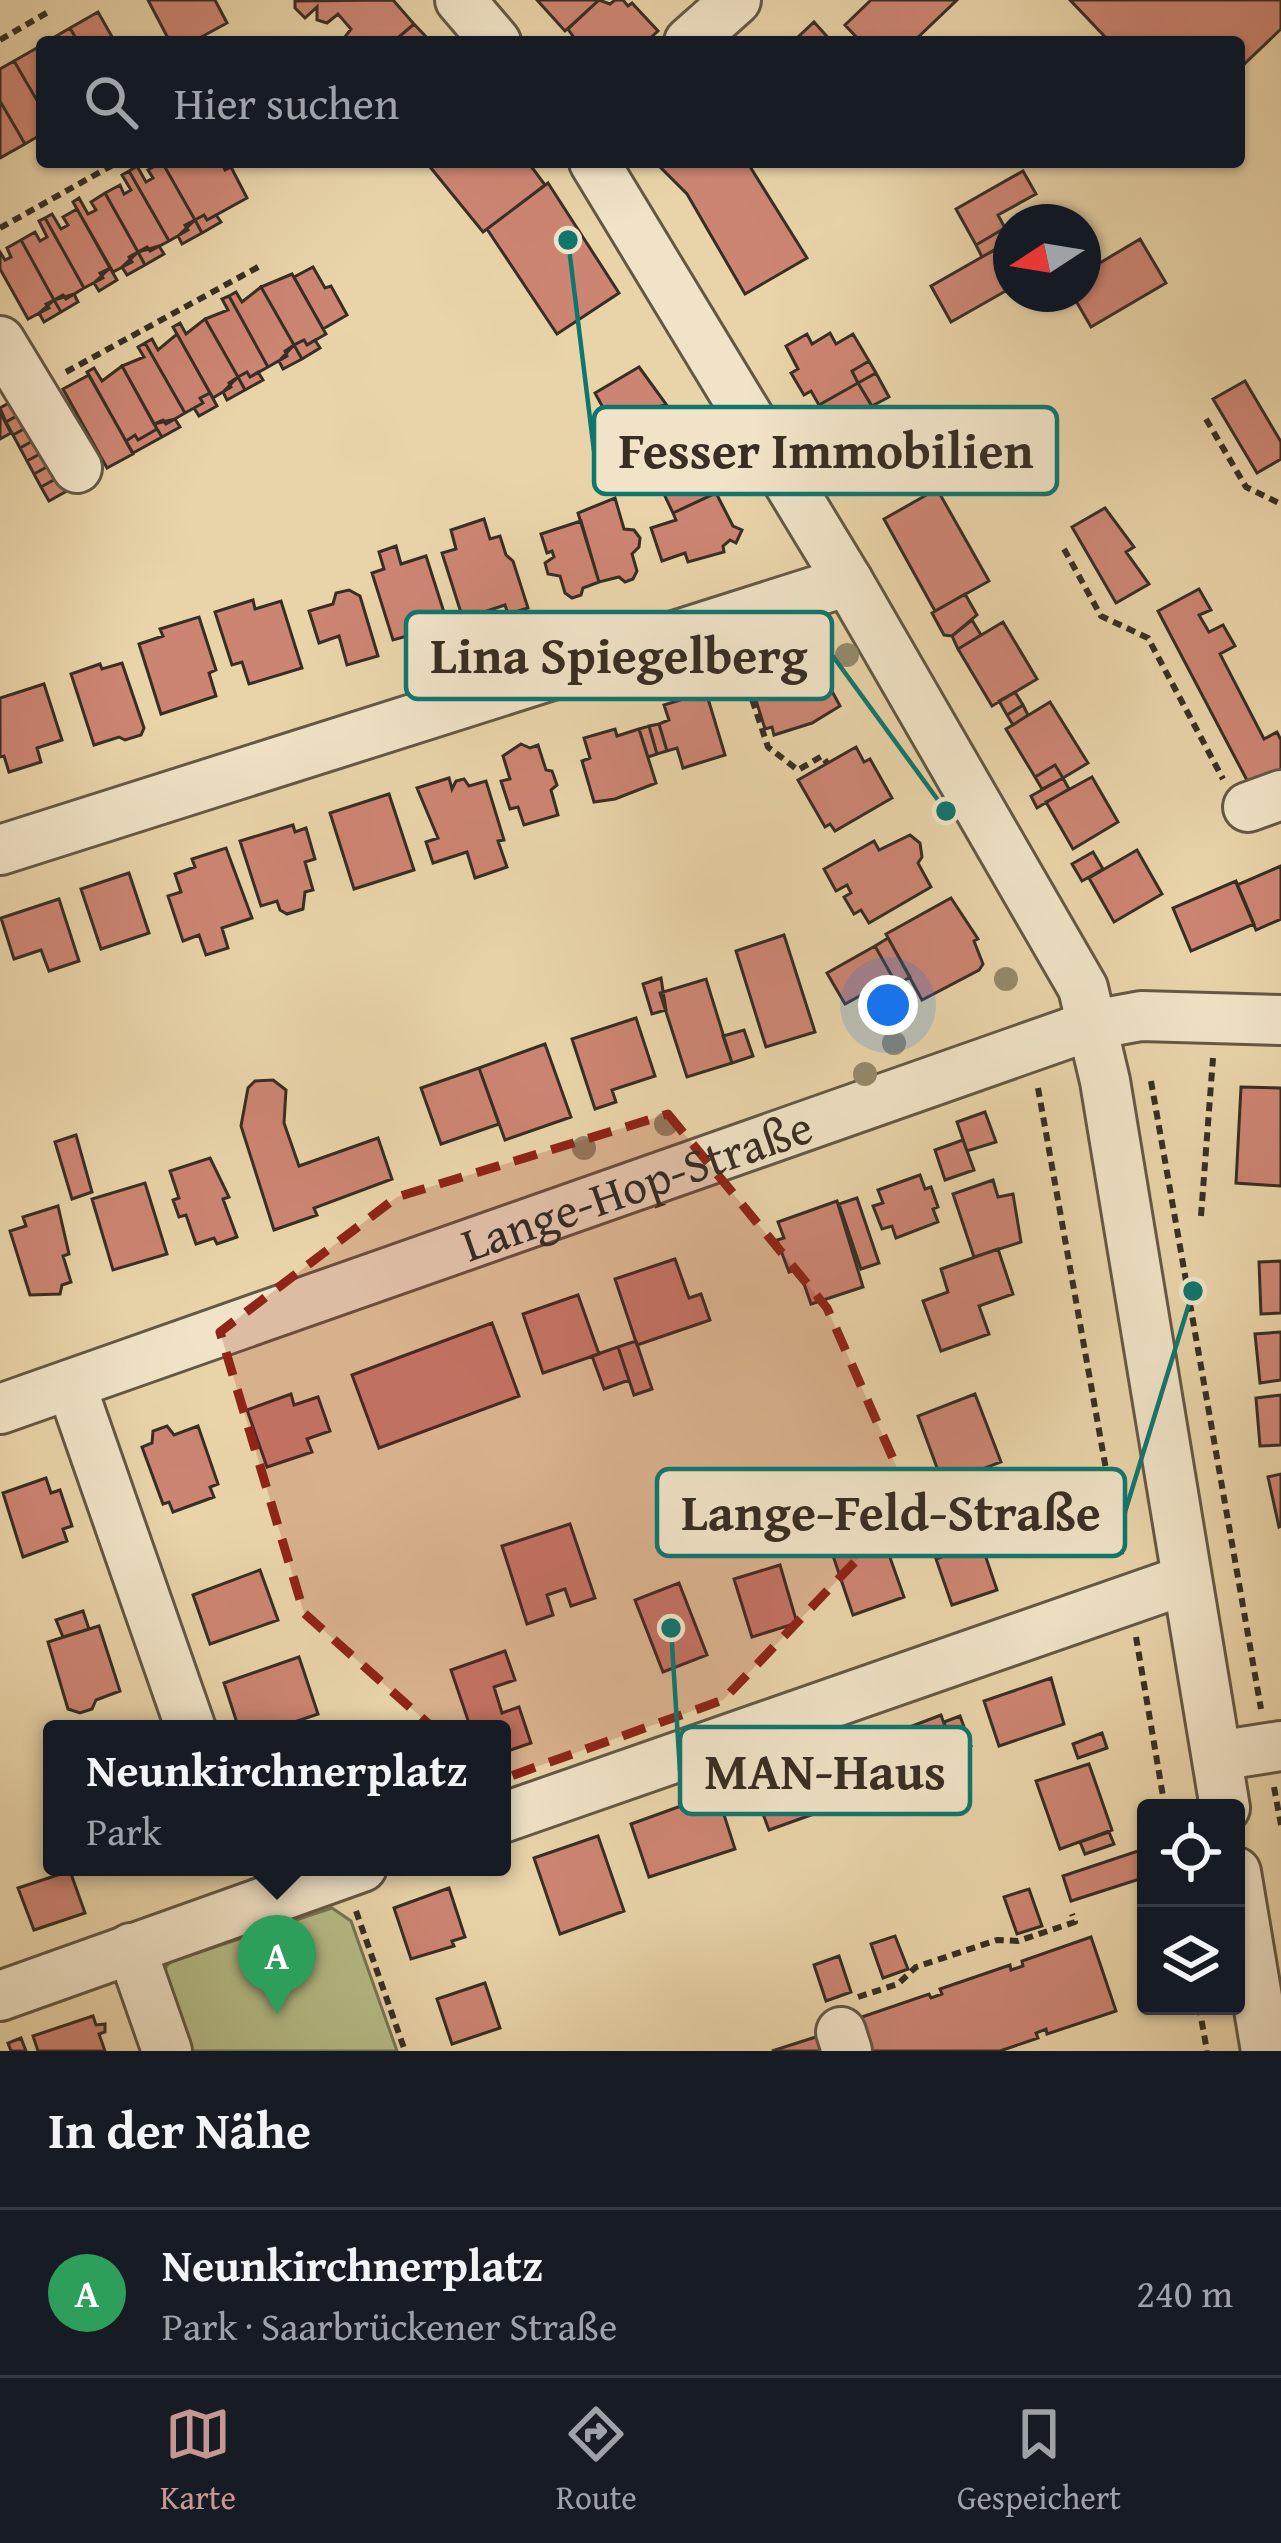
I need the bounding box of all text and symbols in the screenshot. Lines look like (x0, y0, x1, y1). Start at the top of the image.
search box (36, 36, 1245, 168)
icon: search (78, 69, 144, 135)
text: Hier suchen (174, 70, 399, 135)
north arrow (993, 204, 1101, 312)
callout: Fesser Immobilien (594, 407, 1057, 494)
text: Fesser Immobilien (618, 412, 1034, 487)
callout: Lina Spiegelberg (406, 612, 832, 699)
text: Lina Spiegelberg (430, 617, 808, 692)
your location (858, 975, 918, 1035)
street label: Lange-Hop-Straße (451, 1090, 822, 1279)
callout: Lange-Feld-Straße (657, 1469, 1125, 1556)
text: Lange-Feld-Straße (681, 1474, 1101, 1549)
popup (43, 1720, 511, 1876)
callout: MAN-Haus (680, 1727, 970, 1814)
text: MAN-Haus (704, 1733, 946, 1808)
text: Neunkirchnerplatz (86, 1737, 468, 1802)
map controls (1137, 1799, 1245, 2015)
button: locate (1137, 1799, 1245, 1907)
text: Park (86, 1802, 162, 1859)
button: layers (1137, 1907, 1245, 2015)
pin: A (238, 1915, 316, 2014)
text: In der Nähe (48, 2092, 311, 2167)
text: Neunkirchnerplatz (162, 2232, 543, 2297)
text: A (75, 2264, 99, 2321)
text: 240 m (1136, 2264, 1233, 2321)
text: Park · Saarbrückener Straße (162, 2297, 617, 2354)
tab: Karte (160, 2401, 236, 2521)
tab: Route (556, 2401, 637, 2521)
tab: Gespeichert (957, 2401, 1121, 2521)

